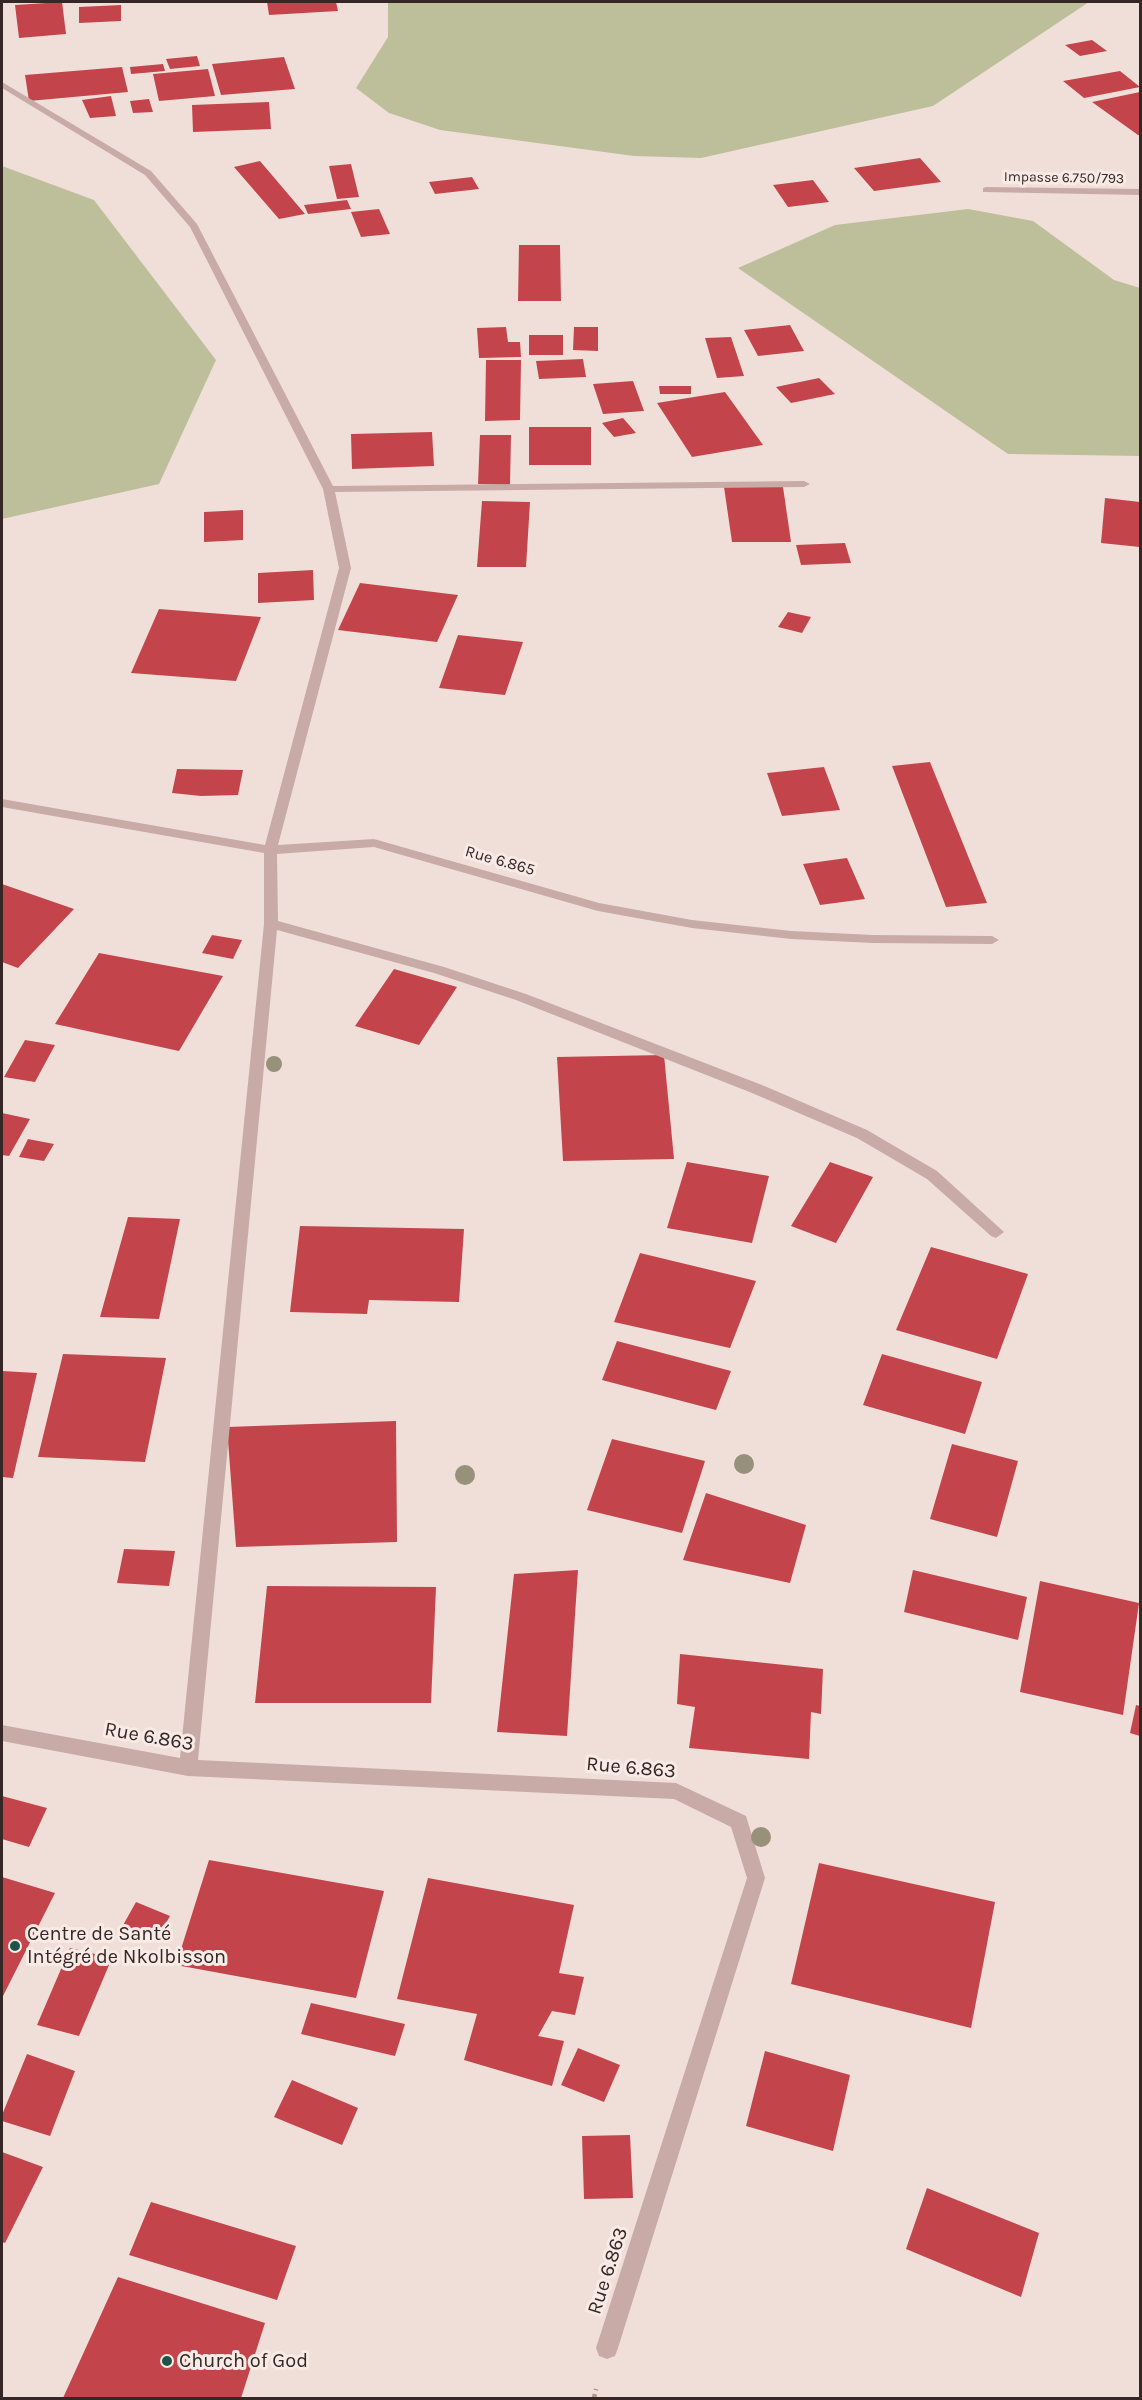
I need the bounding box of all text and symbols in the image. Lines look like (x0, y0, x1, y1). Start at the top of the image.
street label: Impasse 6.750/793 (1004, 169, 1124, 187)
street label: Rue 6.865 (463, 842, 537, 880)
street label: Rue 6.863 (103, 1717, 195, 1757)
street label: Rue 6.863 (585, 1752, 677, 1784)
place label: Centre de Santé Intégré de Nkolbisson (27, 1922, 226, 1969)
marker: Centre de Santé Intégré de Nkolbisson (8, 1939, 22, 1953)
street label: Rue 6.863 (583, 2225, 633, 2317)
place label: Church of God (179, 2349, 308, 2373)
marker: Church of God (160, 2354, 174, 2368)

